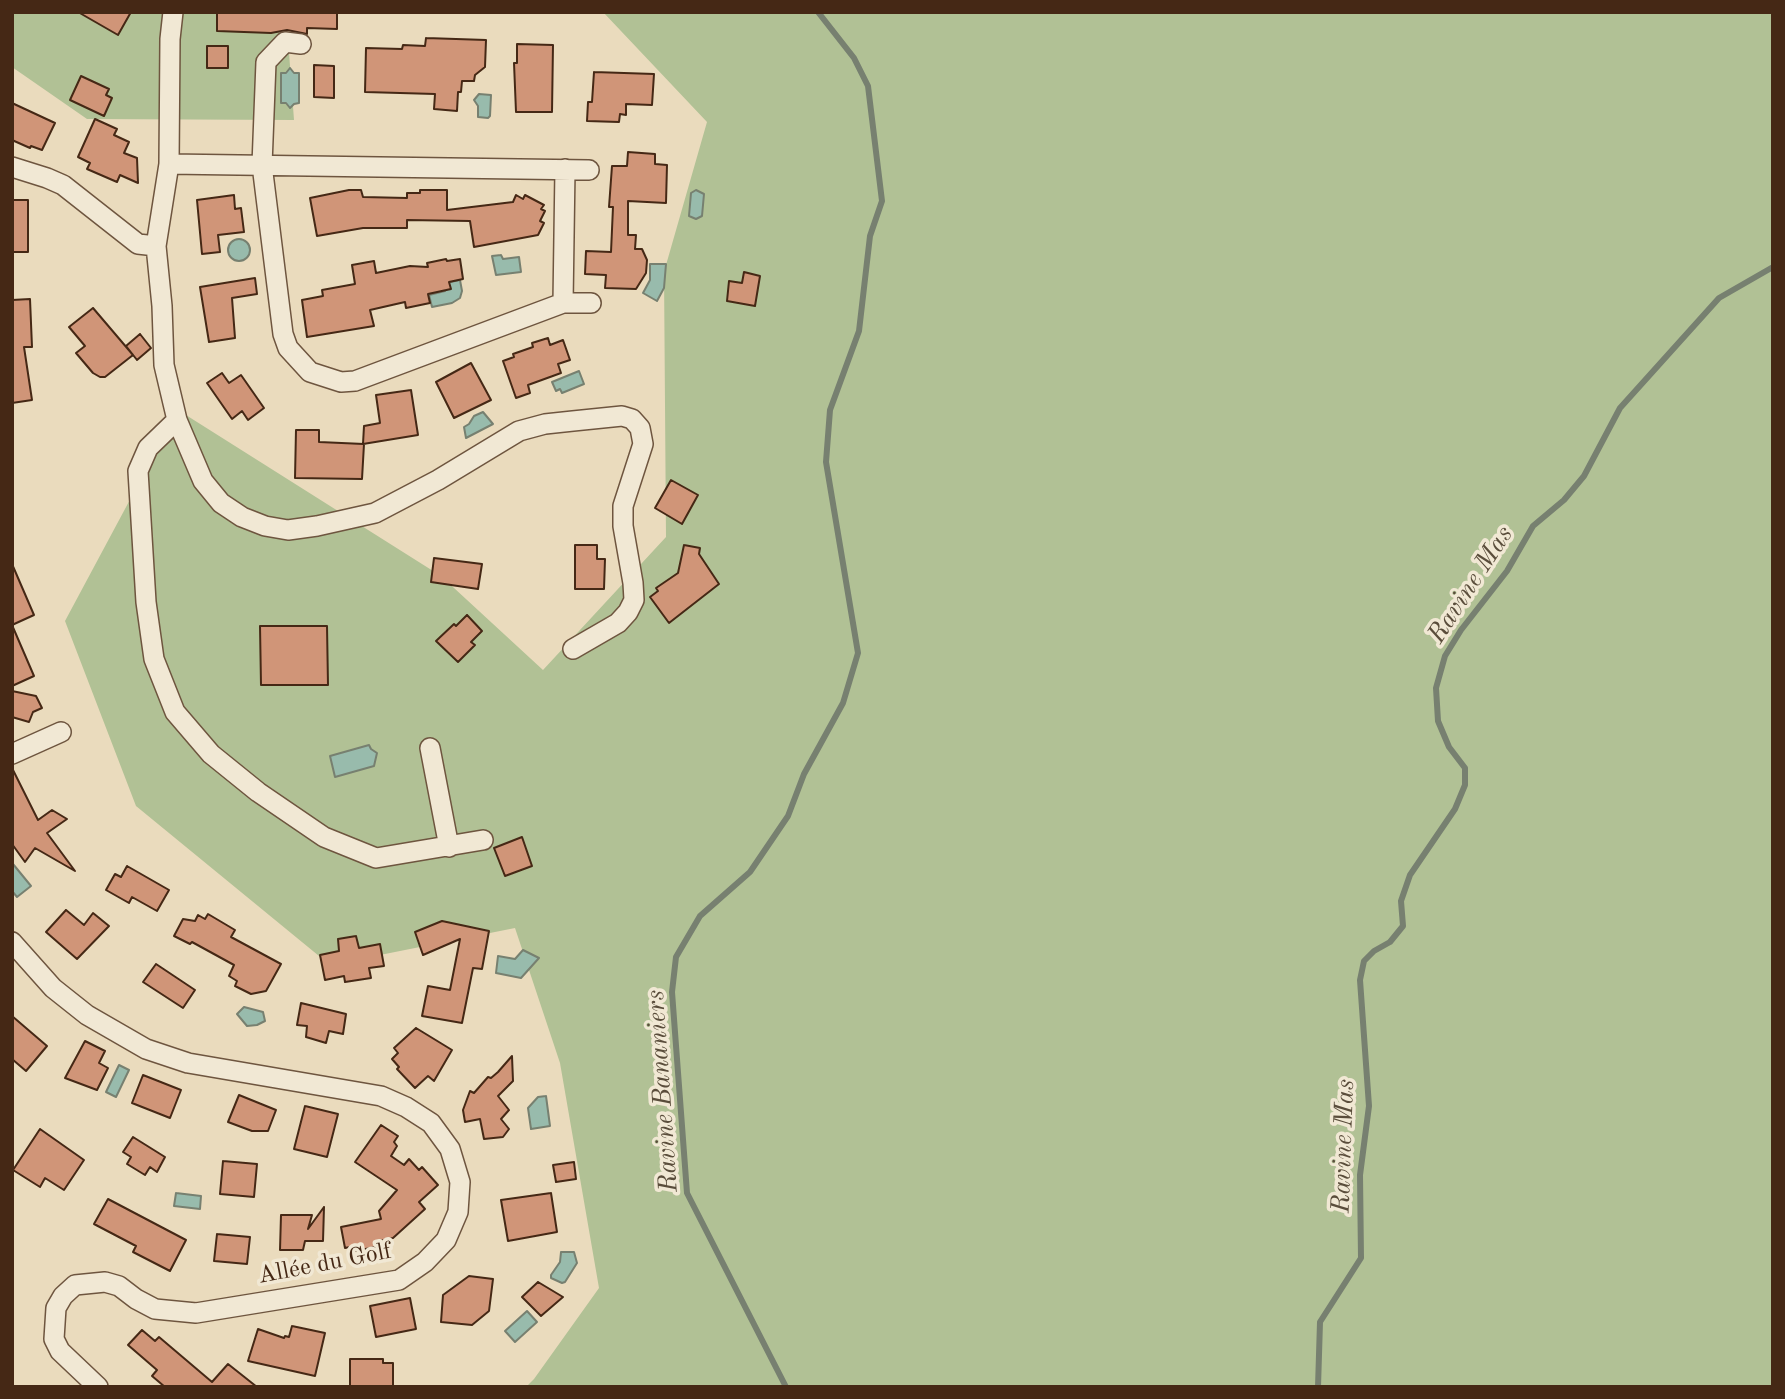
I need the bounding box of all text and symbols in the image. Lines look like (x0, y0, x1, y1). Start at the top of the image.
water label: Ravine Mas (1421, 520, 1521, 650)
water label: Ravine Bananiers (640, 989, 686, 1193)
water label: Ravine Mas (1326, 1079, 1362, 1213)
street label: Allée du Golf (256, 1237, 394, 1291)

